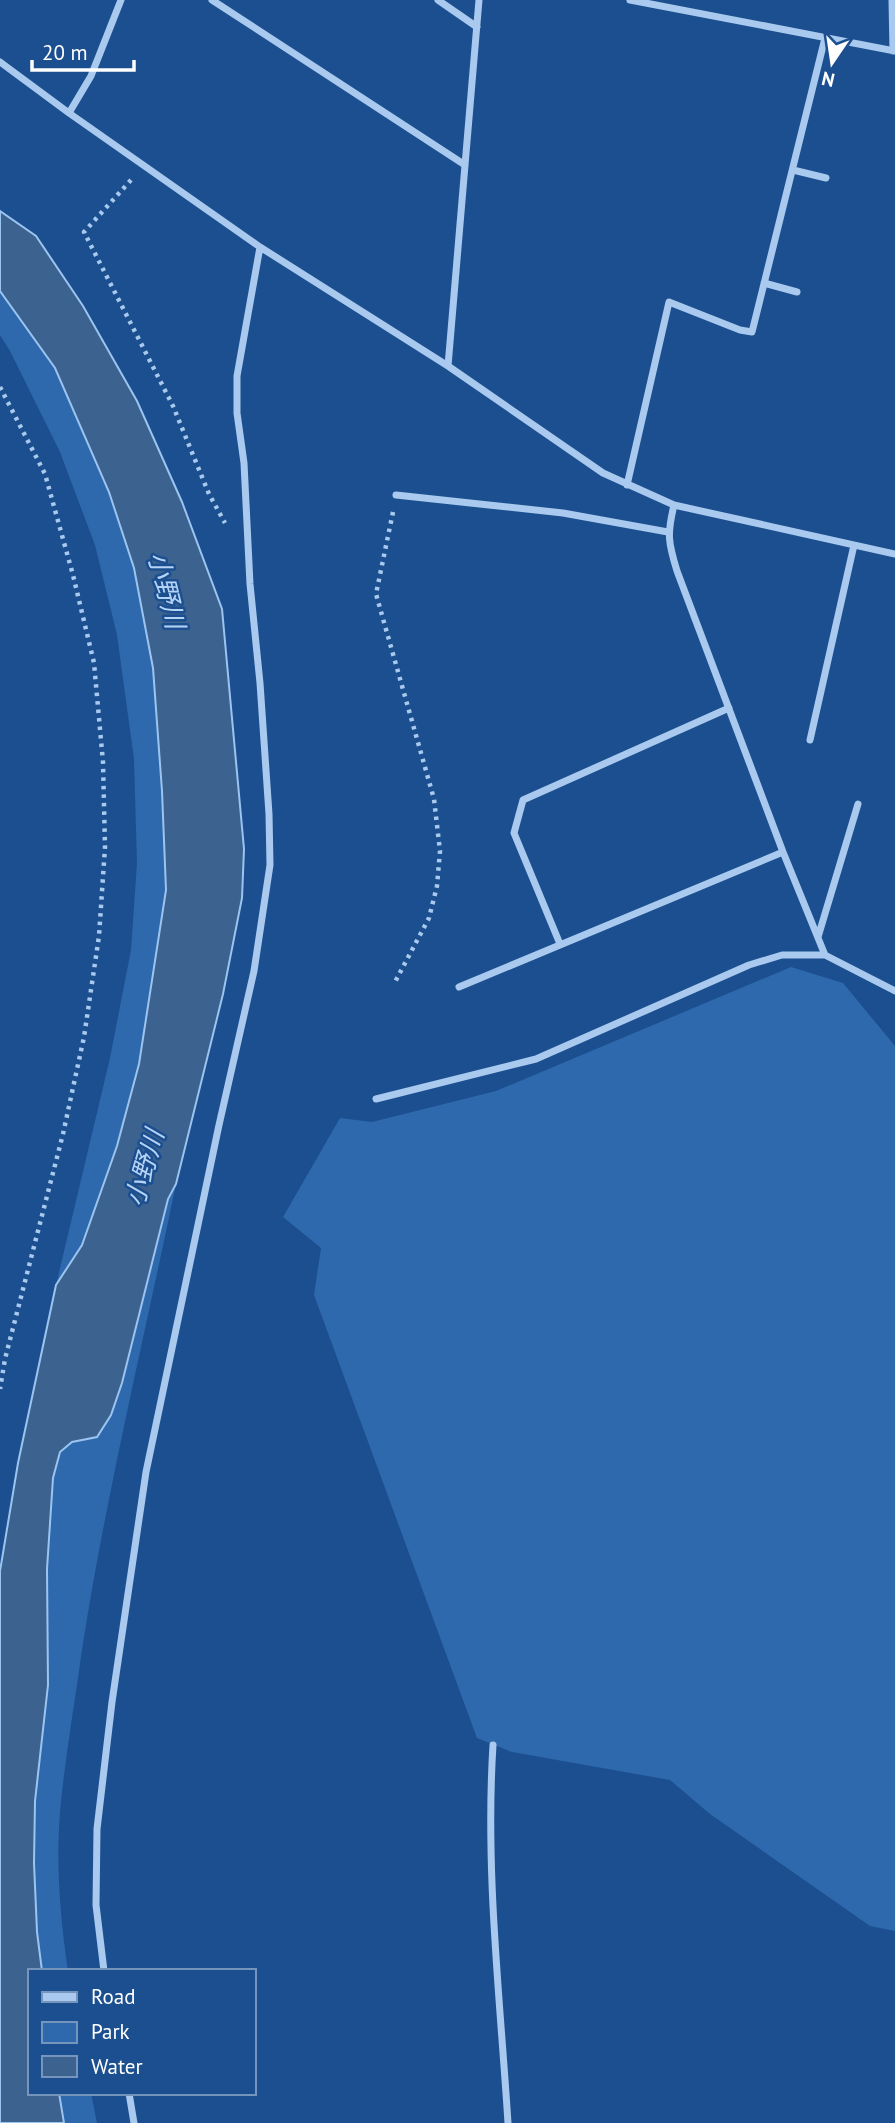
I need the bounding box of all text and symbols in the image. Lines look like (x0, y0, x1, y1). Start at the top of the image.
scale bar (32, 28, 133, 72)
north arrow (797, 28, 867, 98)
text: 20 m (42, 39, 88, 66)
text: N (819, 66, 837, 93)
water label: 小野川 (142, 548, 193, 635)
water label: 小野川 (117, 1123, 171, 1210)
legend (28, 1969, 256, 2095)
text: Road (91, 1983, 135, 2010)
text: Park (91, 2018, 130, 2045)
text: Water (91, 2053, 143, 2080)

